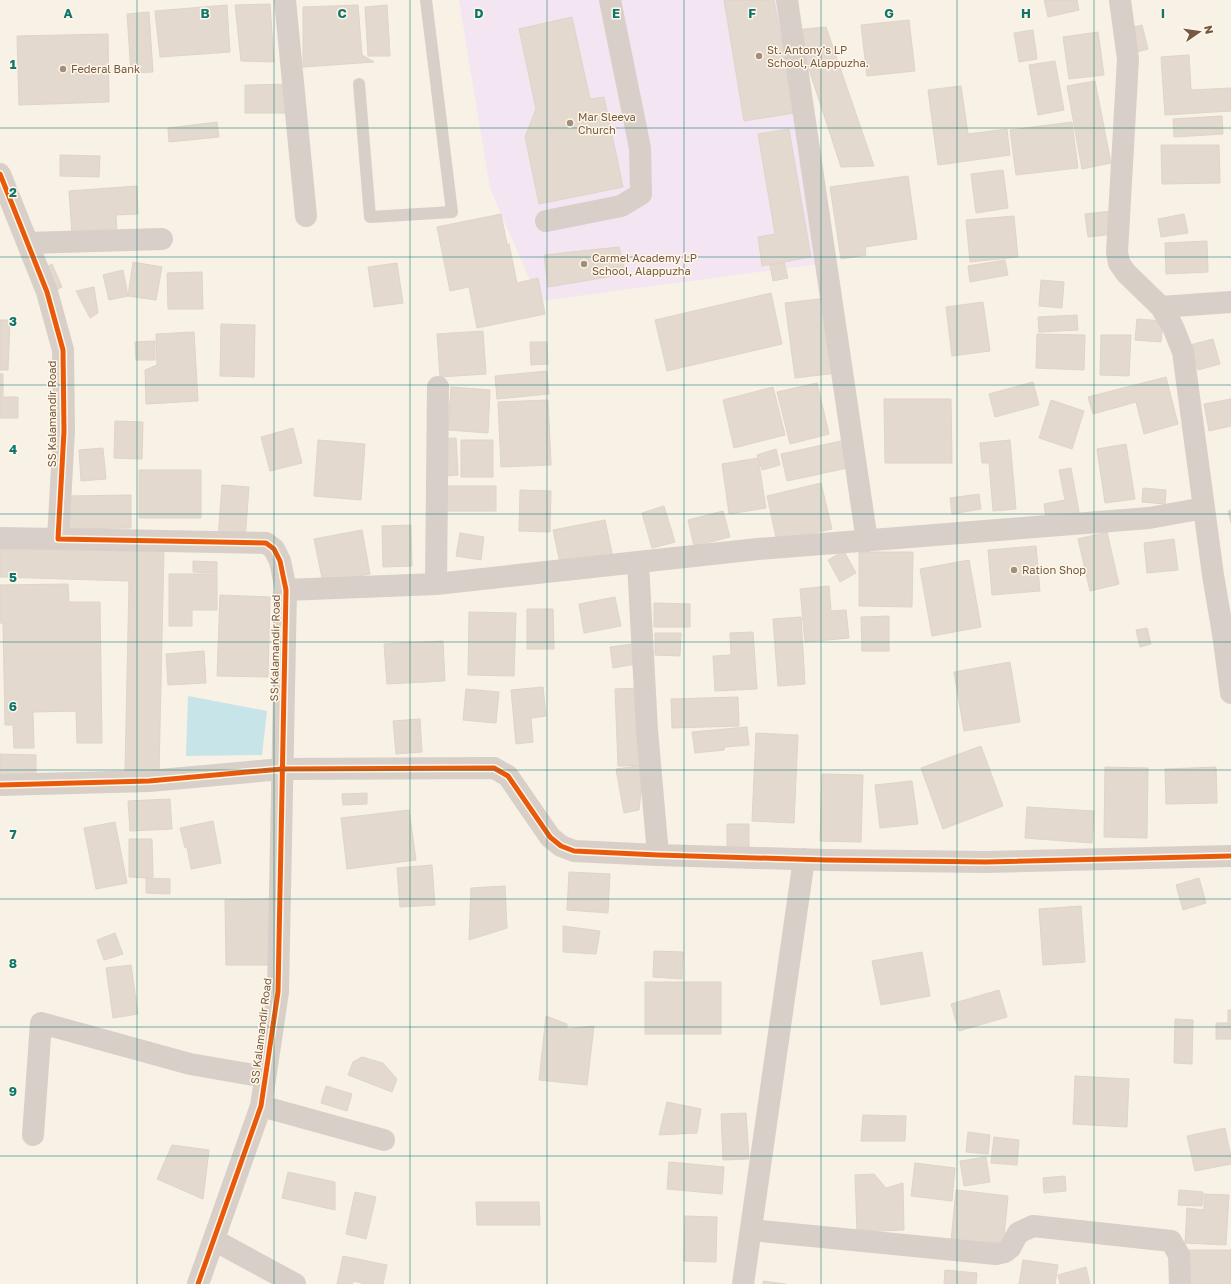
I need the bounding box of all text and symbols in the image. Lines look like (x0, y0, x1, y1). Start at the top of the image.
text: A (63, 5, 73, 21)
text: B (200, 5, 210, 21)
text: C (337, 5, 347, 21)
text: D (474, 5, 484, 21)
text: E (612, 5, 620, 21)
text: F (748, 5, 756, 21)
text: G (884, 5, 894, 21)
text: H (1021, 5, 1031, 21)
text: I (1161, 5, 1165, 21)
north arrow (1179, 12, 1219, 52)
text: N (1202, 24, 1217, 35)
place label: St. Antony's LP School, Alappuzha. (767, 43, 869, 69)
marker: St. Antony's LP School, Alappuzha. (754, 51, 764, 61)
text: 1 (10, 56, 17, 72)
place label: Federal Bank (71, 62, 140, 75)
marker: Federal Bank (58, 64, 68, 74)
place label: Mar Sleeva Church (578, 110, 636, 136)
marker: Mar Sleeva Church (565, 118, 575, 128)
text: 2 (9, 184, 17, 200)
place label: Carmel Academy LP School, Alappuzha (592, 251, 697, 277)
marker: Carmel Academy LP School, Alappuzha (579, 259, 589, 269)
text: 3 (9, 313, 17, 329)
street label: SS Kalamandir Road (45, 361, 58, 467)
text: 4 (9, 441, 17, 457)
place label: Ration Shop (1022, 563, 1086, 576)
marker: Ration Shop (1009, 565, 1019, 575)
text: 5 (9, 569, 17, 585)
street label: SS Kalamandir Road (267, 595, 282, 701)
text: 6 (9, 698, 17, 714)
text: 7 (9, 826, 17, 842)
text: 8 (9, 955, 17, 971)
street label: SS Kalamandir Road (248, 977, 273, 1085)
text: 9 (9, 1083, 17, 1099)

